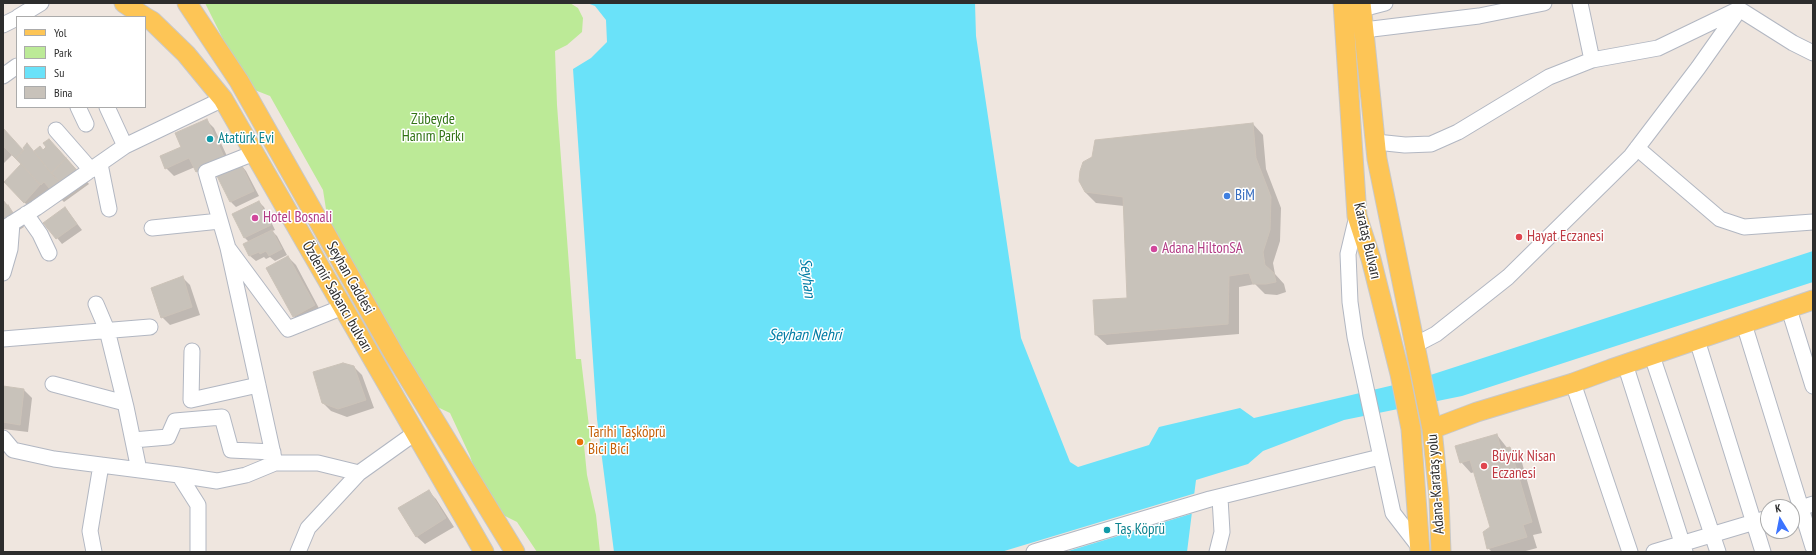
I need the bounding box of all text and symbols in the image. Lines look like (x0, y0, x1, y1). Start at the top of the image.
legend (16, 16, 146, 108)
text: Yol (54, 25, 67, 40)
text: Park (54, 45, 72, 60)
text: Su (54, 65, 64, 80)
text: Bina (54, 85, 72, 100)
park label: Zübeyde Hanım Parkı (402, 111, 464, 146)
place label: Atatürk Evi (218, 130, 274, 148)
marker: Atatürk Evi (205, 134, 215, 144)
place label: BiM (1235, 187, 1255, 205)
marker: BiM (1222, 191, 1232, 201)
street label: Karataş Bulvarı (1349, 201, 1385, 281)
place label: Hotel Bosnali (263, 209, 332, 227)
marker: Hotel Bosnali (250, 213, 260, 223)
place label: Hayat Eczanesi (1527, 228, 1604, 246)
marker: Hayat Eczanesi (1514, 232, 1524, 242)
street label: Özdemir Sabancı bulvarı (298, 238, 376, 356)
street label: Seyhan Caddesi (322, 239, 378, 317)
place label: Adana HiltonSA (1162, 240, 1243, 258)
marker: Adana HiltonSA (1149, 244, 1159, 254)
water label: Seyhan (795, 257, 819, 299)
water label: Seyhan Nehri (768, 325, 842, 345)
place label: Tarihi Taşköprü Bici Bici (588, 424, 666, 459)
street label: Adana-Karataş yolu (1424, 433, 1448, 535)
marker: Tarihi Taşköprü Bici Bici (575, 437, 585, 447)
place label: Büyük Nisan Eczanesi (1492, 448, 1556, 483)
marker: Büyük Nisan Eczanesi (1479, 461, 1489, 471)
north arrow (1760, 499, 1800, 539)
text: K (1774, 501, 1782, 516)
place label: Taș Köprü (1115, 521, 1165, 539)
marker: Taș Köprü (1102, 525, 1112, 535)

